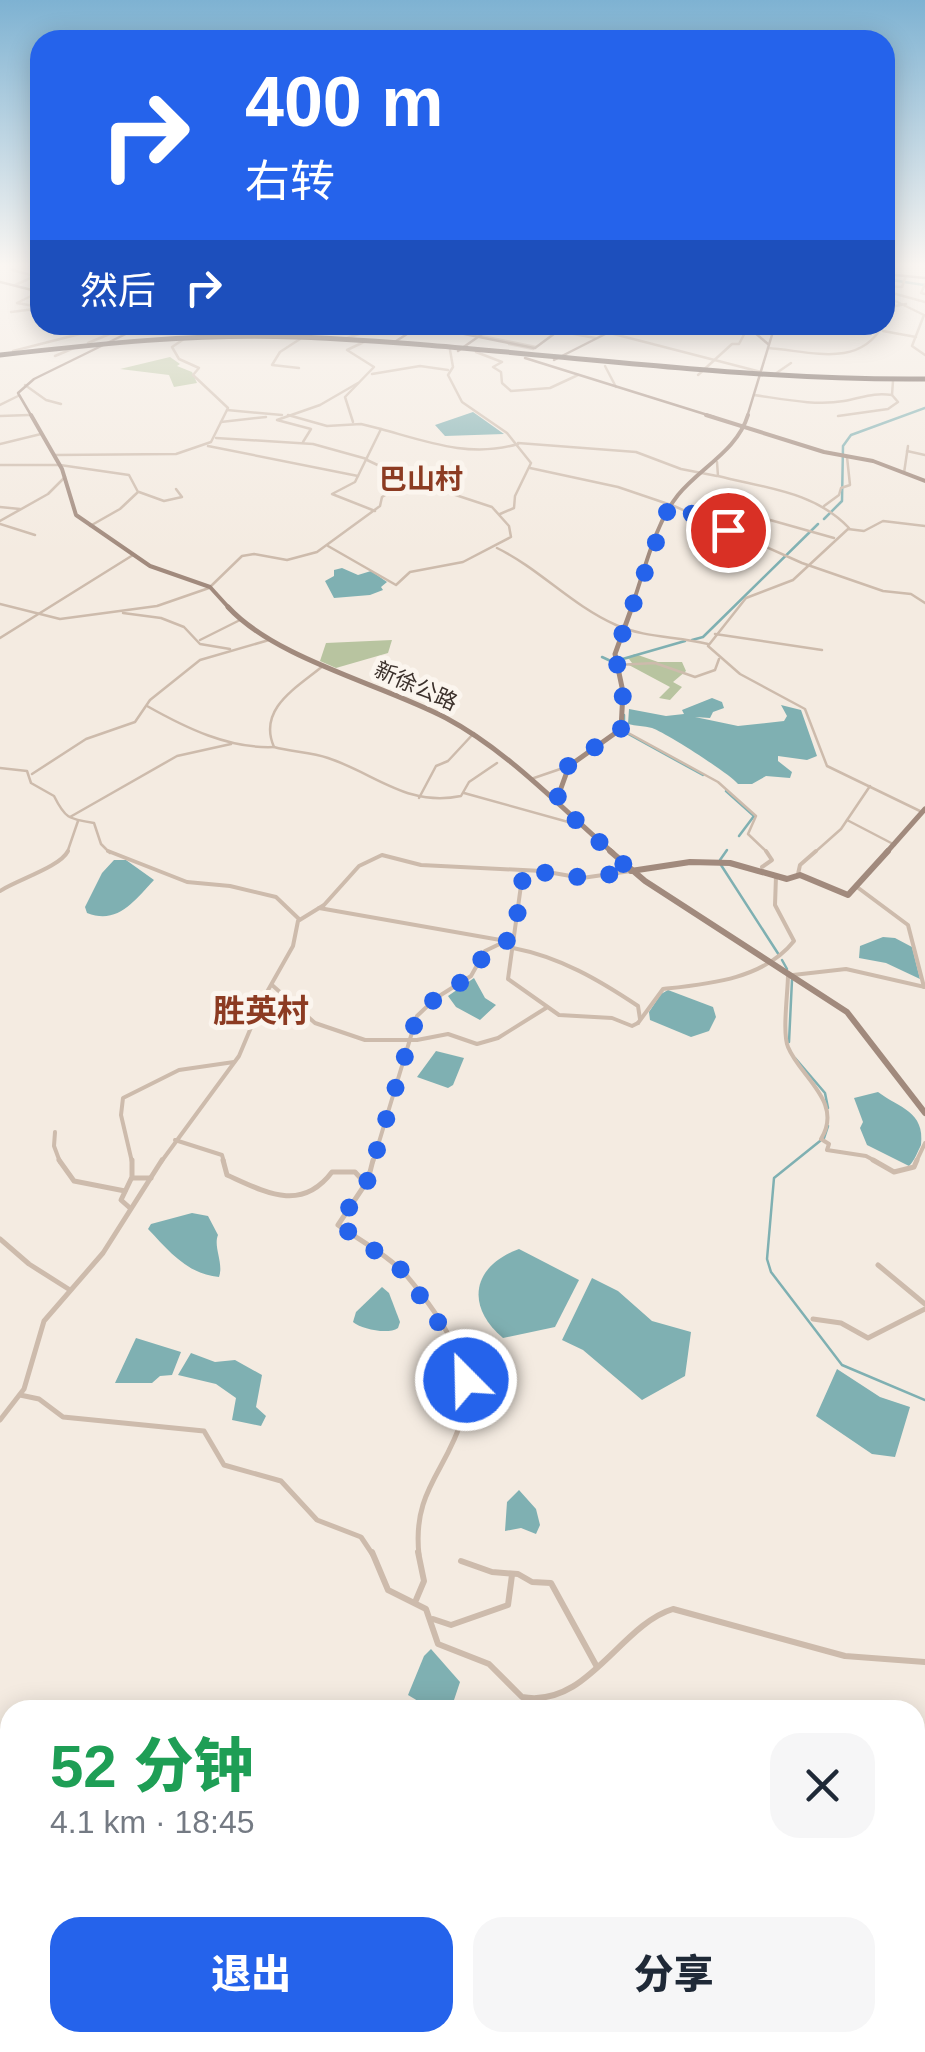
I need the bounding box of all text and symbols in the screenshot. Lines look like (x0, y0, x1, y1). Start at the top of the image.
text: 400 m (245, 63, 443, 141)
icon: right (80, 70, 210, 200)
text: 右转 (245, 156, 335, 207)
icon: right (176, 260, 231, 315)
text: 然后 (80, 270, 156, 312)
district label: 巴山村 (379, 464, 463, 495)
pin (686, 488, 771, 573)
icon: arrive (701, 503, 756, 558)
street label: 新徐公路 (371, 657, 461, 715)
district label: 胜英村 (213, 993, 309, 1029)
position arrow (414, 1328, 518, 1432)
text: 52 分钟 (50, 1733, 253, 1800)
button: close (770, 1733, 875, 1838)
text: 4.1 km · 18:45 (50, 1804, 255, 1840)
button: 退出 (50, 1917, 453, 2032)
button: 分享 (473, 1917, 875, 2032)

